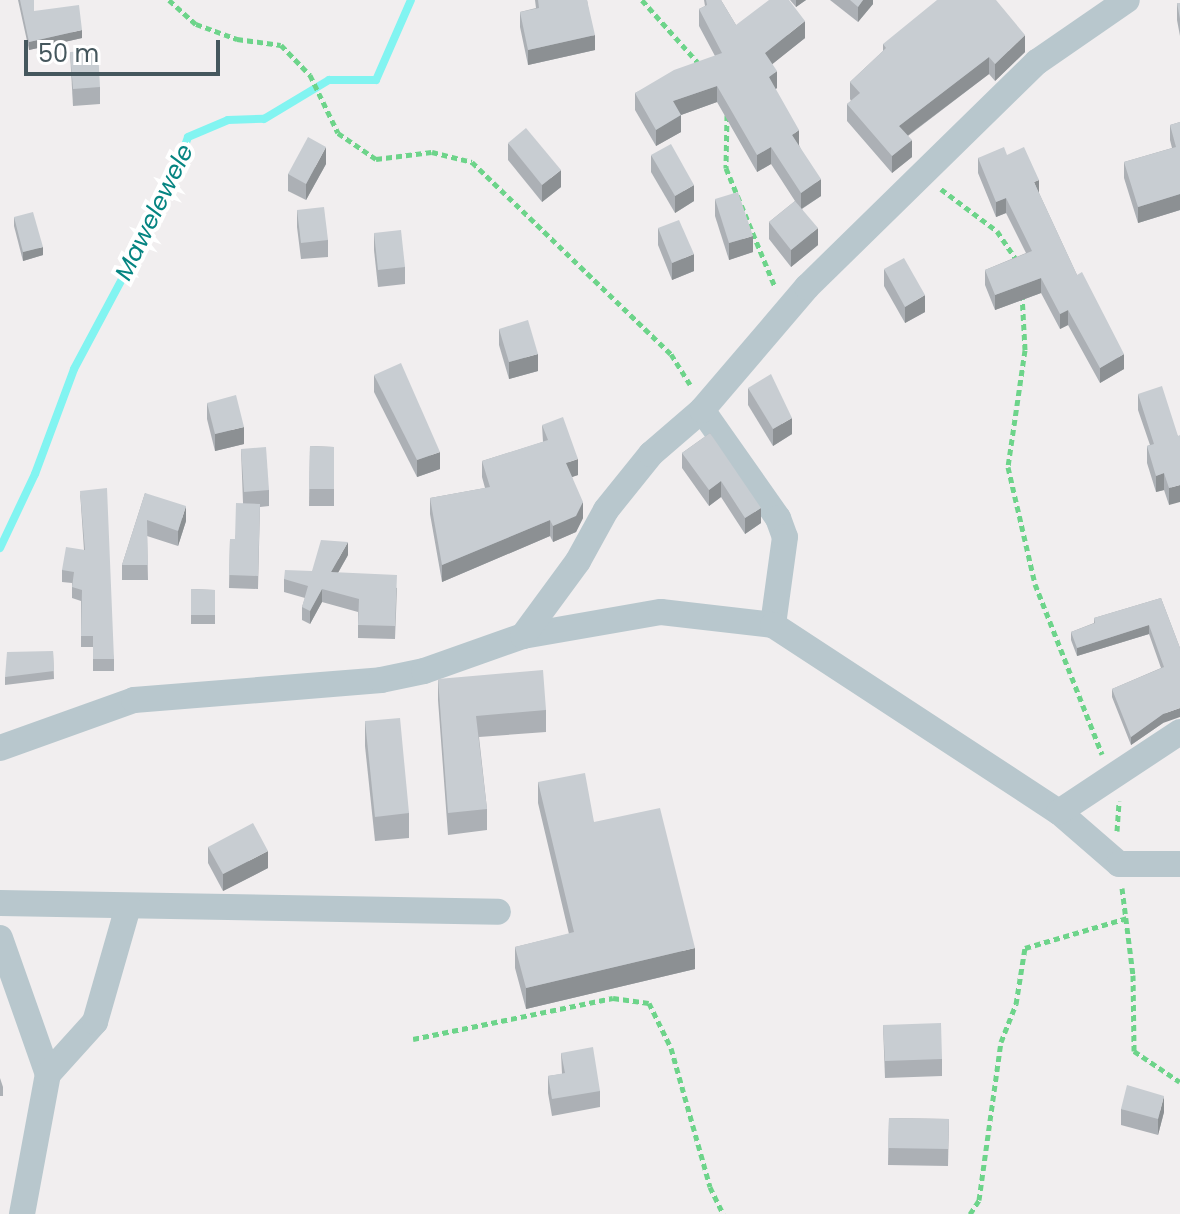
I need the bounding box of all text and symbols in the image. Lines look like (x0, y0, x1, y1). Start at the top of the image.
scale bar (28, 24, 224, 74)
text: 50 m (38, 37, 99, 70)
water label: Mawelewele (109, 139, 199, 285)

